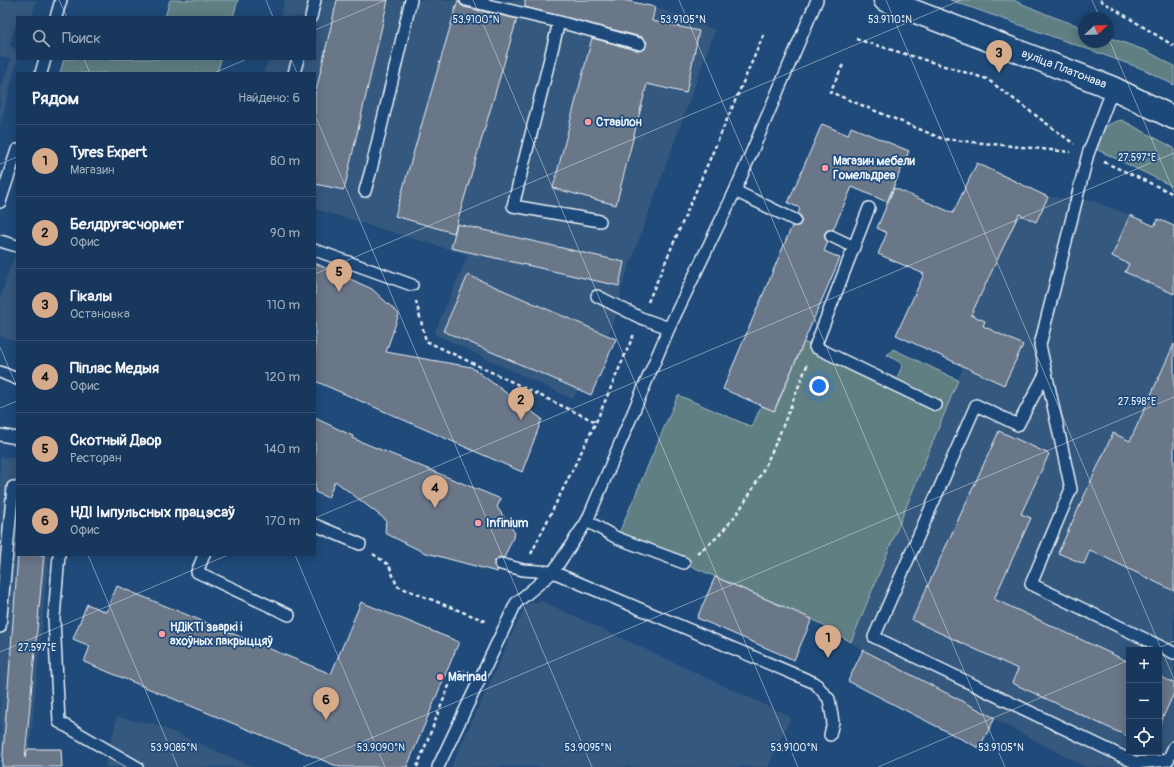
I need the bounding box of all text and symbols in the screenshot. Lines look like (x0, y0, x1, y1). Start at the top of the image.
north arrow (1078, 12, 1114, 48)
text: 53.9100°N (452, 14, 500, 26)
text: 53.9105°N (660, 14, 706, 26)
text: 53.9110°N (868, 14, 912, 26)
search box (16, 16, 316, 60)
icon: search (30, 27, 52, 49)
text: Поиск (62, 29, 101, 48)
pin: 3 (986, 40, 1012, 73)
street label: вуліца Платонава (1019, 46, 1109, 92)
text: Рядом (32, 88, 79, 109)
text: Найдено: 6 (238, 90, 300, 106)
place label: Ставілон (596, 115, 642, 130)
marker: Ставілон (583, 117, 593, 127)
text: Tyres Expert (70, 143, 147, 162)
text: 27.597°E (1118, 152, 1156, 164)
text: 1 (42, 153, 48, 169)
text: 80 m (270, 153, 300, 169)
place label: Магазин мебели Гомельдрев (833, 154, 916, 183)
text: Магазин (70, 162, 114, 178)
marker: Магазин мебели Гомельдрев (820, 163, 830, 173)
text: Белдругасчормет (70, 215, 184, 234)
text: 2 (41, 225, 49, 241)
text: 90 m (270, 225, 300, 241)
text: Офис (70, 234, 100, 250)
pin: 5 (326, 259, 352, 292)
text: Гікалы (70, 287, 112, 306)
text: 3 (41, 297, 49, 313)
text: 110 m (267, 297, 300, 313)
text: Остановка (70, 306, 130, 322)
text: Піплас Медыя (70, 359, 159, 378)
text: 4 (41, 369, 49, 385)
text: 120 m (264, 369, 300, 385)
your location (809, 376, 829, 396)
text: Офис (70, 378, 100, 394)
pin: 2 (508, 387, 534, 420)
text: 27.598°E (1118, 396, 1156, 408)
text: Скотный Двор (70, 431, 162, 450)
text: 5 (41, 441, 49, 457)
text: 140 m (264, 441, 300, 457)
text: Ресторан (70, 450, 121, 466)
pin: 4 (422, 475, 448, 508)
text: НДІ Імпульсных працэсаў (70, 503, 235, 522)
text: 6 (41, 513, 49, 529)
text: 170 m (265, 513, 300, 529)
place label: Infinium (486, 516, 529, 531)
marker: Infinium (473, 518, 483, 528)
text: Офис (70, 522, 100, 538)
place label: НДіКТІ зваркі і ахоўных пакрыццяў (170, 620, 273, 649)
pin: 1 (815, 625, 841, 658)
marker: НДіКТІ зваркі і ахоўных пакрыццяў (157, 629, 167, 639)
text: 27.597°E (18, 642, 56, 654)
map controls (1126, 647, 1162, 755)
button: + (1126, 647, 1162, 683)
place label: Marinad (448, 670, 487, 685)
marker: Marinad (435, 672, 445, 682)
button: − (1126, 683, 1162, 719)
pin: 6 (313, 687, 339, 720)
button: locate (1126, 719, 1162, 755)
text: 53.9085°N (151, 742, 198, 754)
text: 53.9090°N (357, 742, 405, 754)
text: 53.9095°N (565, 742, 612, 754)
text: 53.9100°N (770, 742, 818, 754)
text: 53.9105°N (978, 742, 1024, 754)

